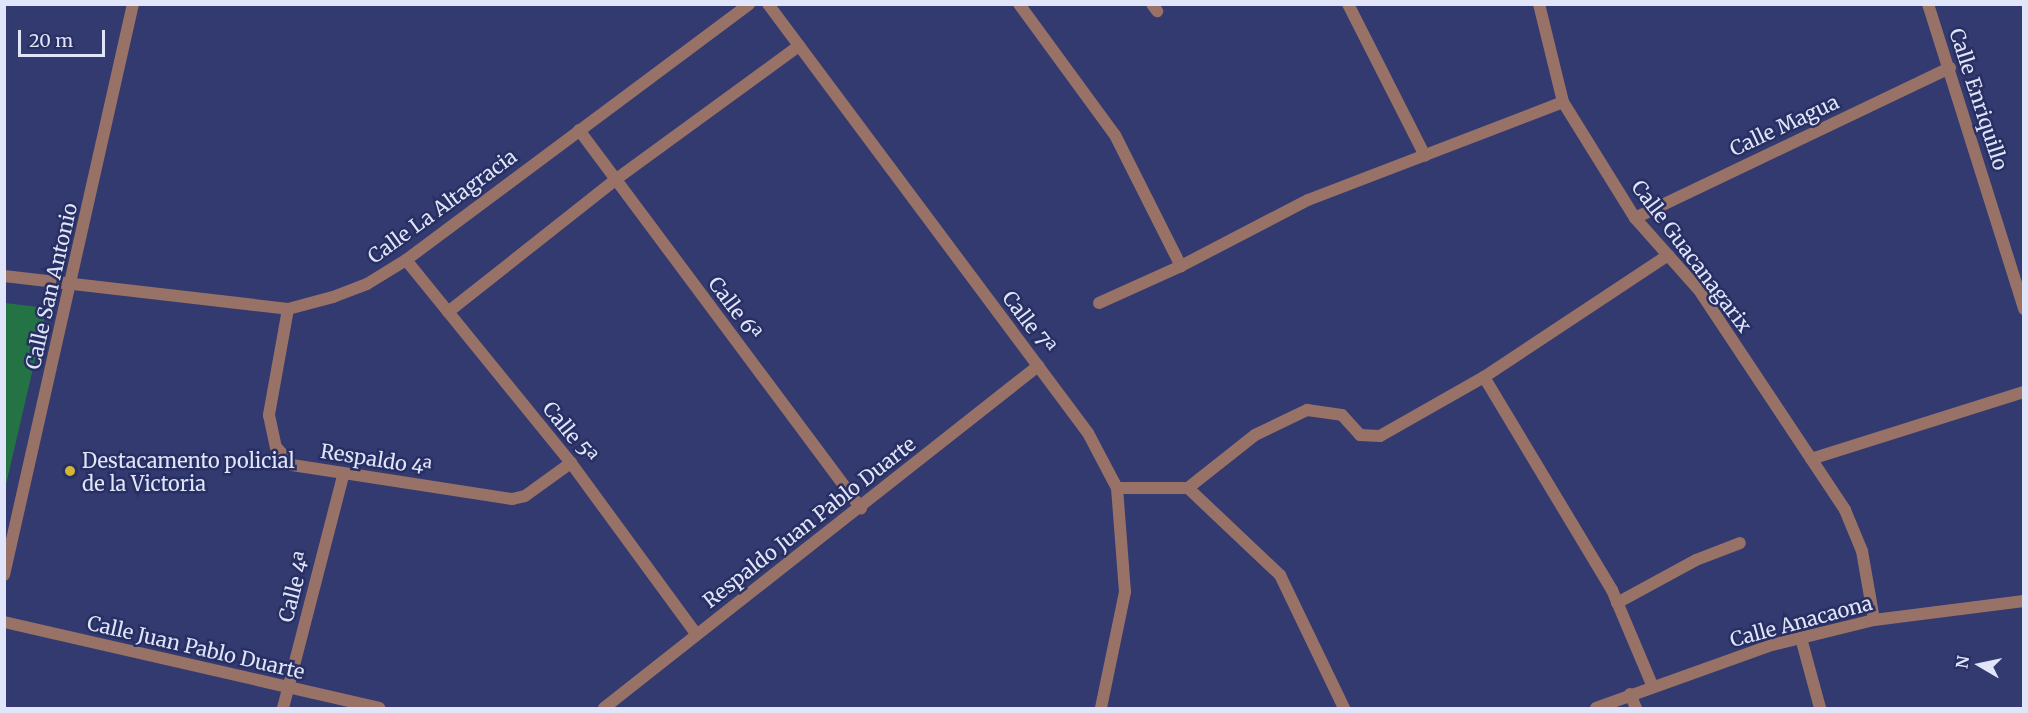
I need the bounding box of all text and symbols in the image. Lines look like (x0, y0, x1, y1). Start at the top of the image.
scale bar (21, 18, 108, 56)
street label: Calle Enriquillo (1945, 25, 2013, 173)
text: 20 m (29, 29, 73, 52)
street label: Calle Magua (1726, 89, 1842, 161)
street label: Calle La Altagracia (363, 144, 521, 268)
street label: Calle Guacanagarix (1627, 175, 1757, 337)
street label: Calle San Antonio (20, 200, 82, 372)
street label: Calle 6ª (704, 272, 766, 344)
street label: Calle 7ª (998, 286, 1060, 358)
street label: Calle 5ª (538, 396, 602, 468)
street label: Respaldo Juan Pablo Duarte (698, 432, 920, 612)
street label: Respaldo 4ª (319, 438, 433, 480)
place label: Destacamento policial de la Victoria (82, 448, 295, 495)
marker: Destacamento policial de la Victoria (63, 464, 77, 478)
street label: Calle 4ª (273, 549, 315, 625)
street label: Calle Anacaona (1727, 590, 1875, 652)
street label: Calle Juan Pablo Duarte (85, 610, 307, 684)
north arrow (1950, 635, 2010, 695)
text: N (1951, 654, 1973, 670)

